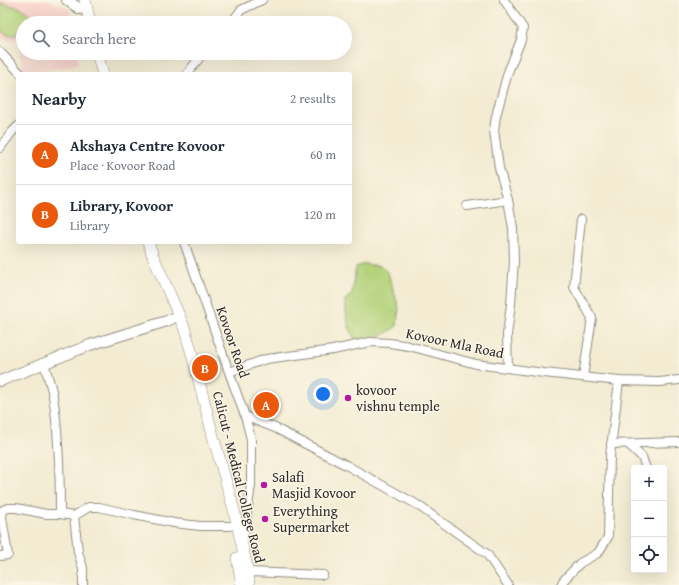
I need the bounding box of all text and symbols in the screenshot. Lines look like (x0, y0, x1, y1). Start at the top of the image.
search box (16, 16, 352, 60)
icon: search (30, 27, 52, 49)
text: Search here (62, 28, 136, 49)
text: Nearby (32, 86, 86, 111)
text: 2 results (290, 89, 336, 108)
text: Akshaya Centre Kovoor (70, 135, 225, 156)
text: A (41, 145, 49, 164)
text: 60 m (310, 145, 336, 164)
text: Place · Kovoor Road (70, 156, 176, 175)
text: Library, Kovoor (70, 195, 173, 216)
text: B (41, 205, 49, 224)
text: 120 m (304, 205, 336, 224)
text: Library (70, 216, 110, 235)
street label: Kovoor Road (211, 304, 255, 381)
street label: Kovoor Mla Road (404, 323, 506, 363)
pin: B (192, 353, 218, 383)
place label: kovoor vishnu temple (356, 380, 440, 416)
your location (313, 384, 333, 404)
street label: Calicut - Medical College Road (208, 389, 270, 565)
pin: A (253, 390, 279, 420)
marker: kovoor vishnu temple (343, 393, 353, 403)
map controls (631, 465, 667, 573)
button: + (631, 465, 667, 501)
place label: Salafi Masjid Kovoor (272, 467, 356, 503)
marker: Salafi Masjid Kovoor (259, 480, 269, 490)
place label: Everything Supermarket (273, 501, 350, 537)
button: − (631, 501, 667, 537)
marker: Everything Supermarket (260, 514, 270, 524)
button: locate (631, 537, 667, 573)

